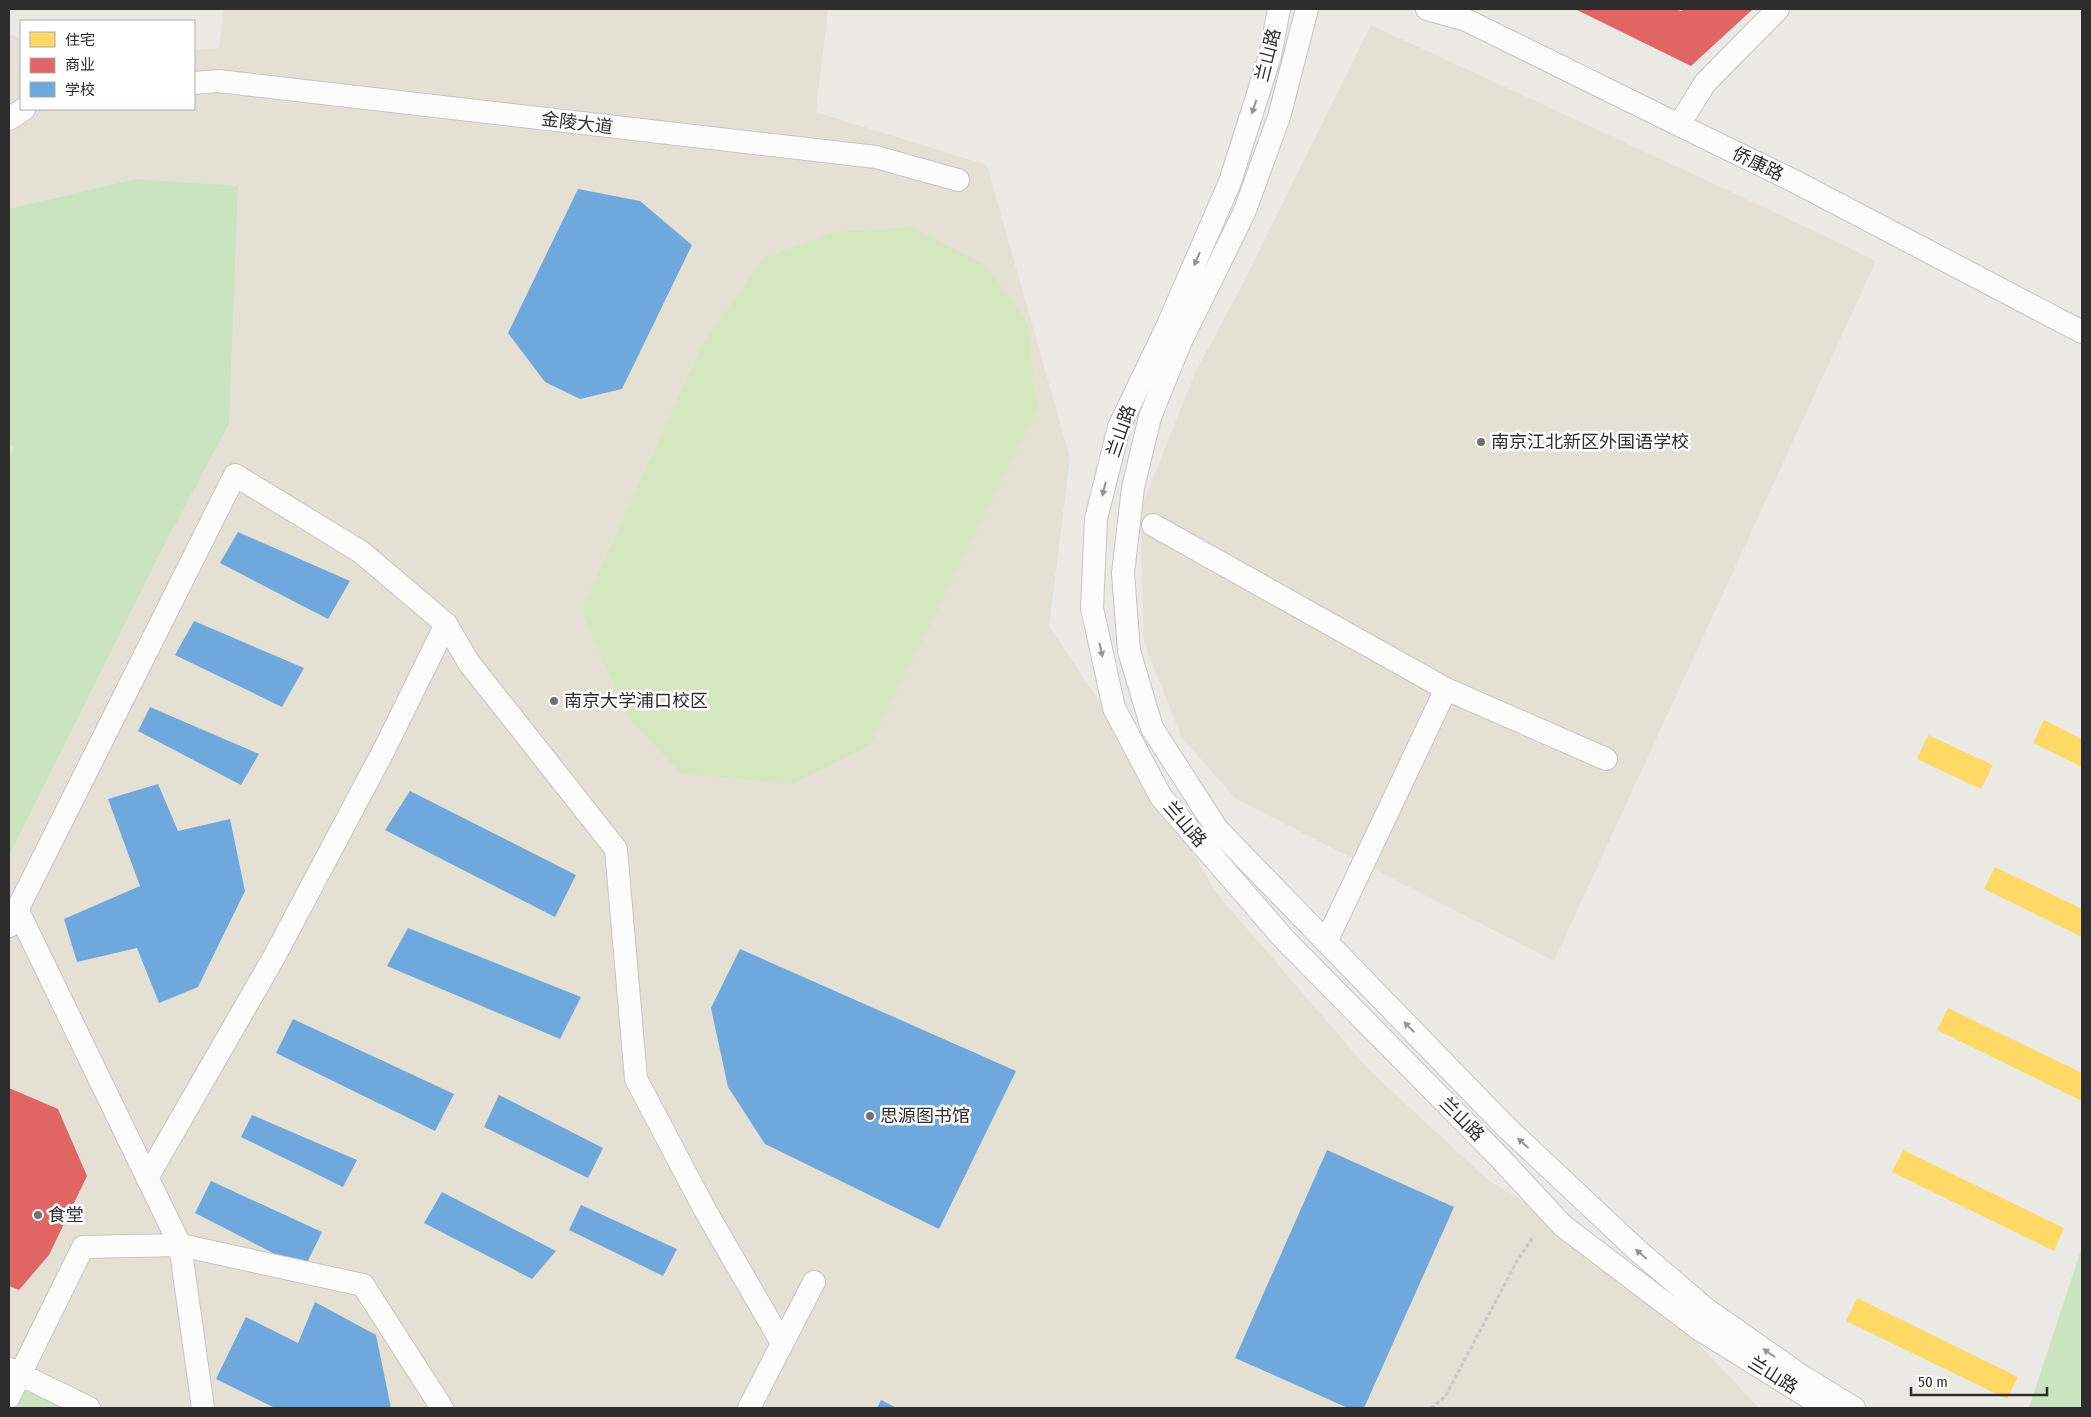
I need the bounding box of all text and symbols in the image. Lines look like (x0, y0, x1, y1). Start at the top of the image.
legend (20, 20, 195, 110)
street label: 兰山路 (1251, 26, 1285, 84)
text: 住宅 (65, 31, 95, 49)
text: 商业 (65, 56, 95, 74)
text: 学校 (65, 81, 95, 99)
one-way arrow (1250, 99, 1257, 114)
street label: 金陵大道 (540, 108, 614, 138)
street label: 侨康路 (1729, 142, 1787, 186)
one-way arrow (1193, 252, 1201, 266)
street label: 兰山路 (1102, 402, 1140, 460)
place label: 南京江北新区外国语学校 (1491, 431, 1689, 453)
marker: 南京江北新区外国语学校 (1475, 436, 1487, 448)
one-way arrow (1100, 482, 1108, 497)
one-way arrow (1097, 642, 1105, 658)
place label: 南京大学浦口校区 (564, 690, 708, 712)
marker: 南京大学浦口校区 (548, 695, 560, 707)
street label: 兰山路 (1159, 796, 1211, 852)
one-way arrow (1403, 1021, 1415, 1033)
street label: 兰山路 (1435, 1092, 1489, 1146)
place label: 思源图书馆 (880, 1105, 970, 1127)
marker: 思源图书馆 (864, 1110, 876, 1122)
one-way arrow (1517, 1137, 1529, 1149)
place label: 食堂 (48, 1204, 84, 1226)
marker: 食堂 (32, 1209, 44, 1221)
one-way arrow (1635, 1248, 1648, 1259)
one-way arrow (1762, 1348, 1776, 1358)
street label: 兰山路 (1744, 1351, 1802, 1399)
scale bar (1911, 1364, 2047, 1396)
text: 50 m (1918, 1373, 1948, 1391)

